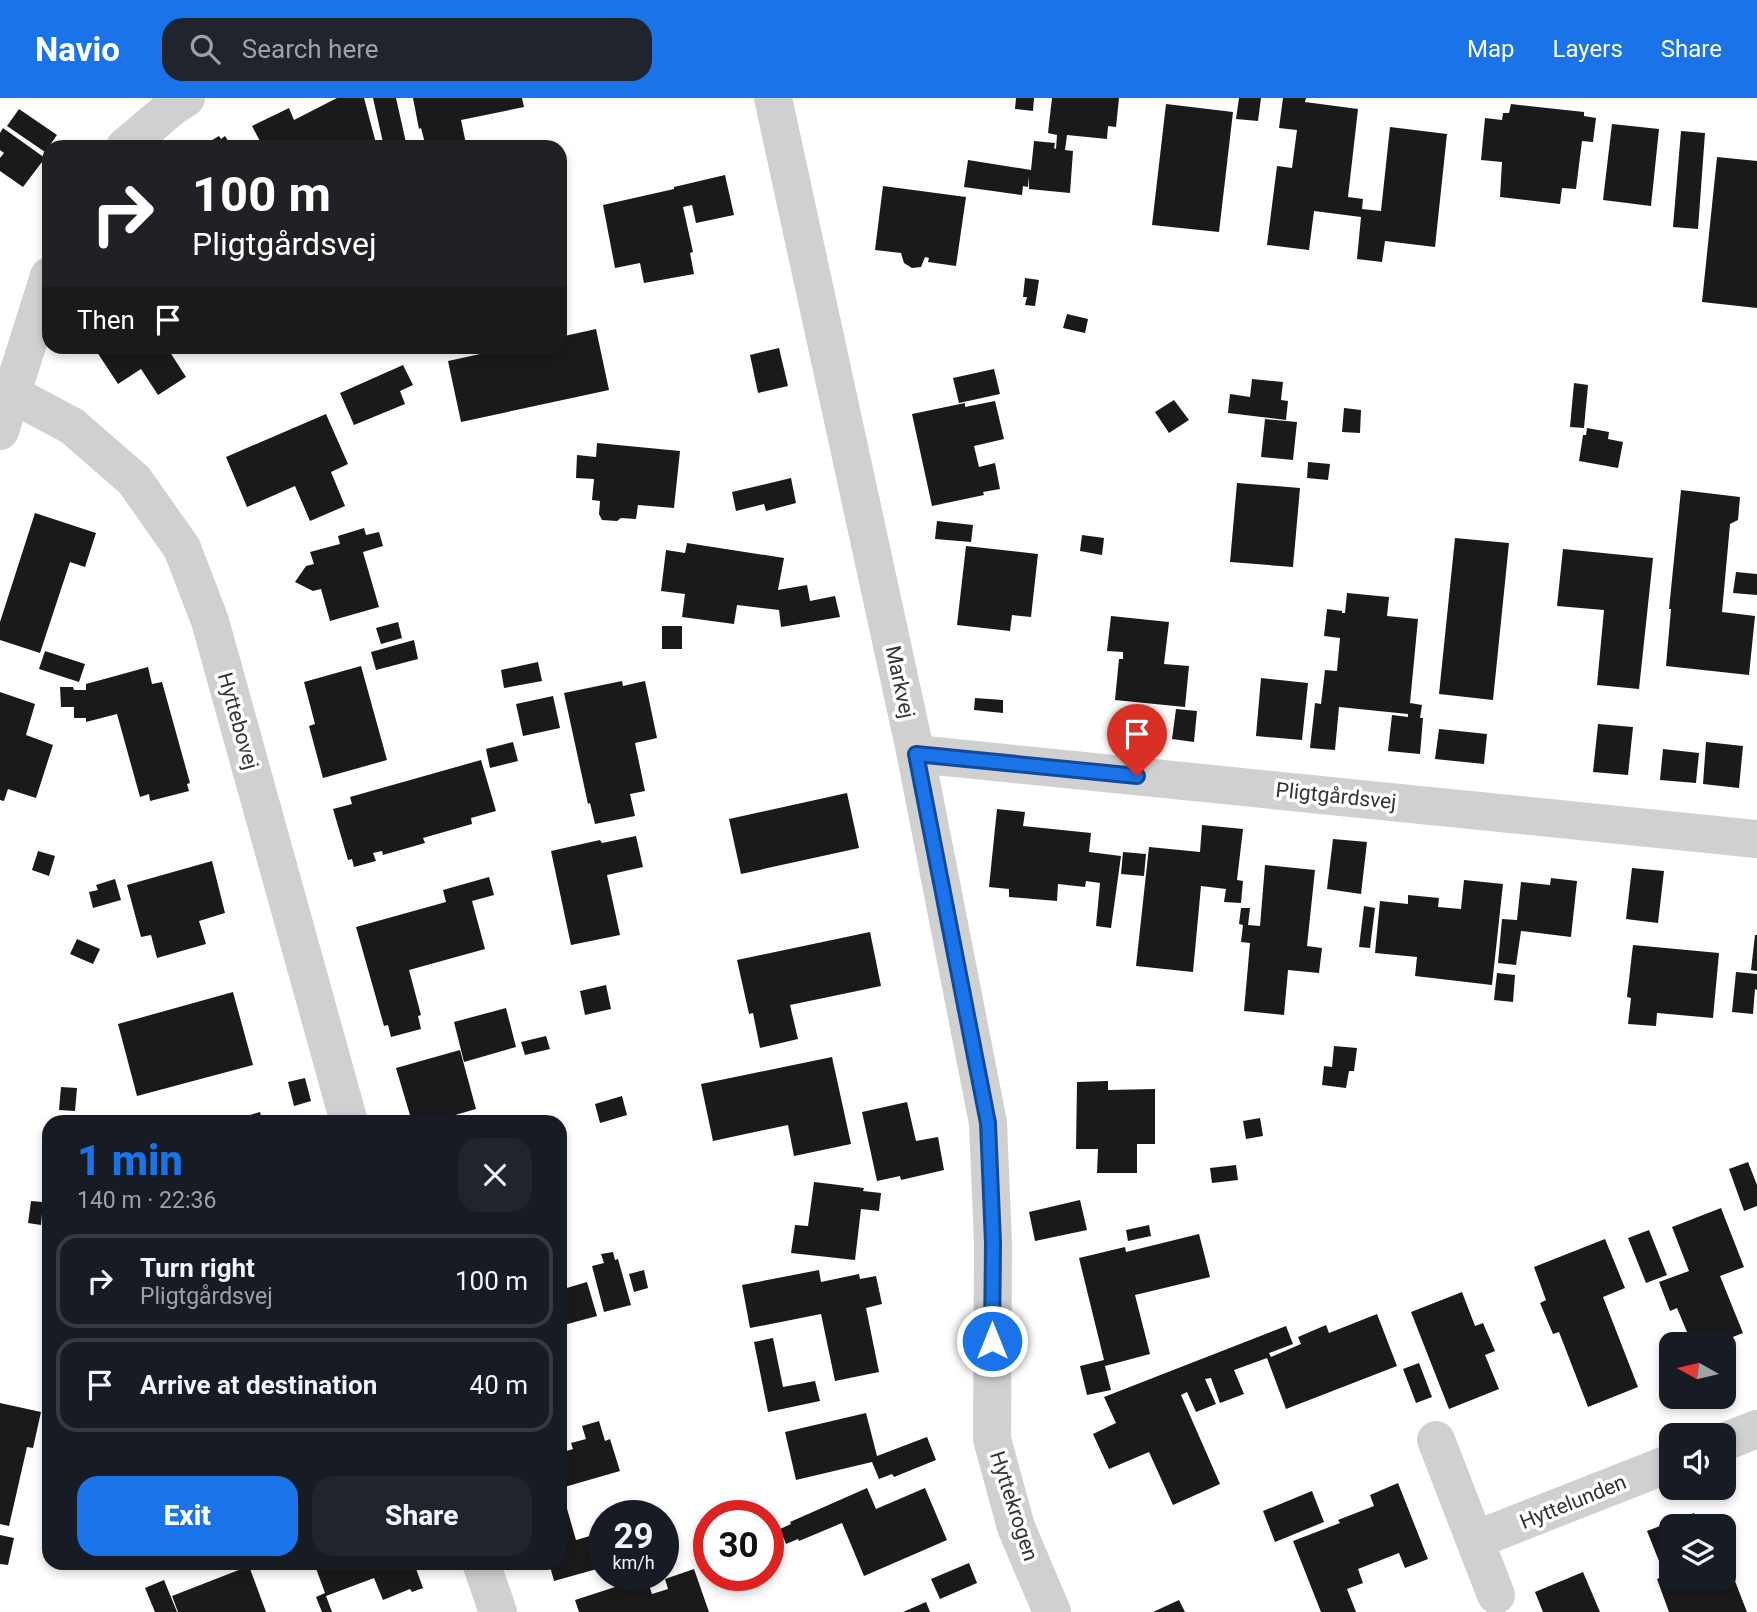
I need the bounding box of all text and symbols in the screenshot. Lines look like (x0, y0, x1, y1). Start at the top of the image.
search box (162, 18, 652, 81)
text: Navio (35, 30, 120, 69)
icon: search (186, 30, 224, 68)
text: Search here (242, 34, 379, 64)
text: Map (1467, 35, 1515, 63)
text: Layers (1553, 35, 1623, 63)
text: Share (1661, 35, 1722, 63)
text: 100 m (192, 166, 331, 223)
icon: right (77, 168, 168, 259)
text: Pligtgårdsvej (192, 225, 377, 263)
icon: arrive (149, 301, 187, 339)
text: Then (77, 305, 135, 335)
street label: Markvej (881, 643, 919, 721)
street label: Hyttebovej (213, 670, 263, 772)
pin (1107, 704, 1167, 776)
icon: arrive (1118, 715, 1156, 753)
street label: Pligtgårdsvej (1275, 778, 1397, 814)
text: 1 min (77, 1136, 183, 1185)
button: close (458, 1138, 532, 1212)
text: 140 m · 22:36 (77, 1187, 216, 1214)
text: Turn right (140, 1253, 255, 1283)
icon: right (81, 1262, 119, 1300)
text: 100 m (455, 1266, 528, 1296)
text: Pligtgårdsvej (140, 1283, 273, 1310)
position arrow (955, 1304, 1029, 1378)
north arrow (1659, 1332, 1736, 1409)
map controls (1659, 1332, 1736, 1591)
icon: arrive (81, 1366, 119, 1404)
text: Arrive at destination (140, 1370, 377, 1400)
text: 40 m (470, 1370, 528, 1400)
button: sound (1659, 1423, 1736, 1500)
street label: Hyttekrogen (985, 1448, 1043, 1564)
street label: Hyttelunden (1516, 1470, 1630, 1534)
button: Exit (77, 1476, 298, 1556)
button: Share (312, 1476, 532, 1556)
speed limit sign: 30 (693, 1500, 784, 1591)
button: layers (1659, 1514, 1736, 1591)
text: 29 (613, 1516, 654, 1557)
text: km/h (612, 1552, 655, 1573)

